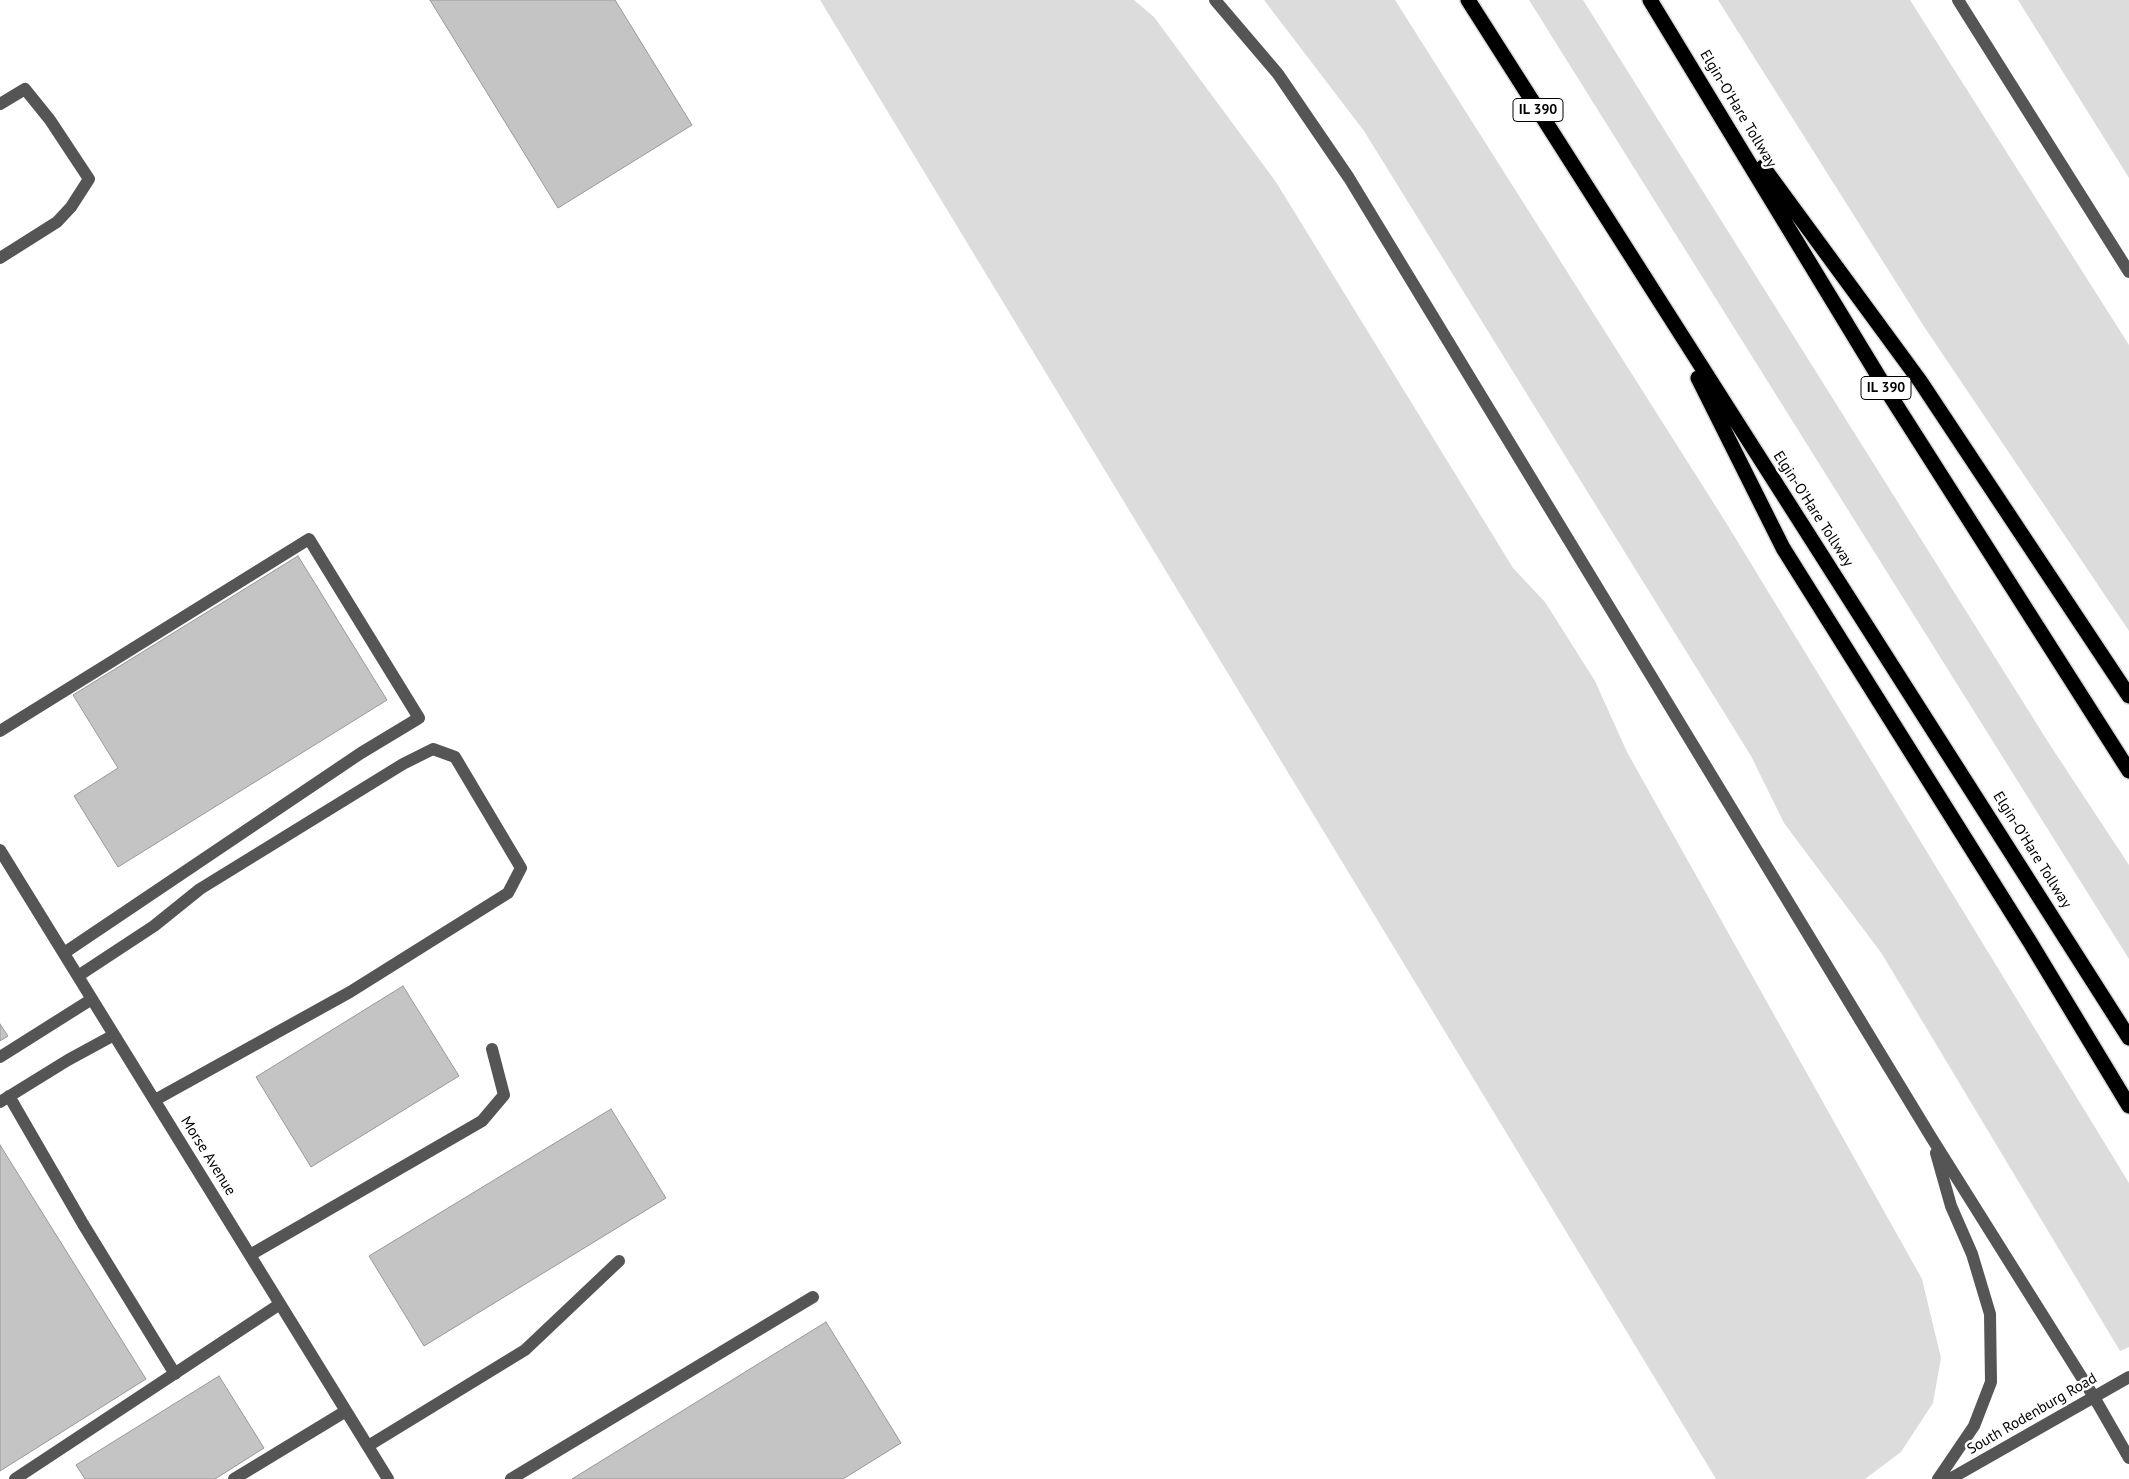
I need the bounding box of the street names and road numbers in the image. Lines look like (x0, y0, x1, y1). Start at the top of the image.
street label: Elgin-O'Hare Tollway (1696, 47, 1780, 171)
road number: IL 390 (1513, 98, 1563, 122)
road number: IL 390 (1861, 376, 1911, 399)
street label: Elgin-O'Hare Tollway (1769, 448, 1857, 570)
street label: Elgin-O'Hare Tollway (1989, 788, 2075, 912)
street label: Morse Avenue (177, 1113, 239, 1199)
street label: South Rodenburg Road (1964, 1370, 2100, 1458)

